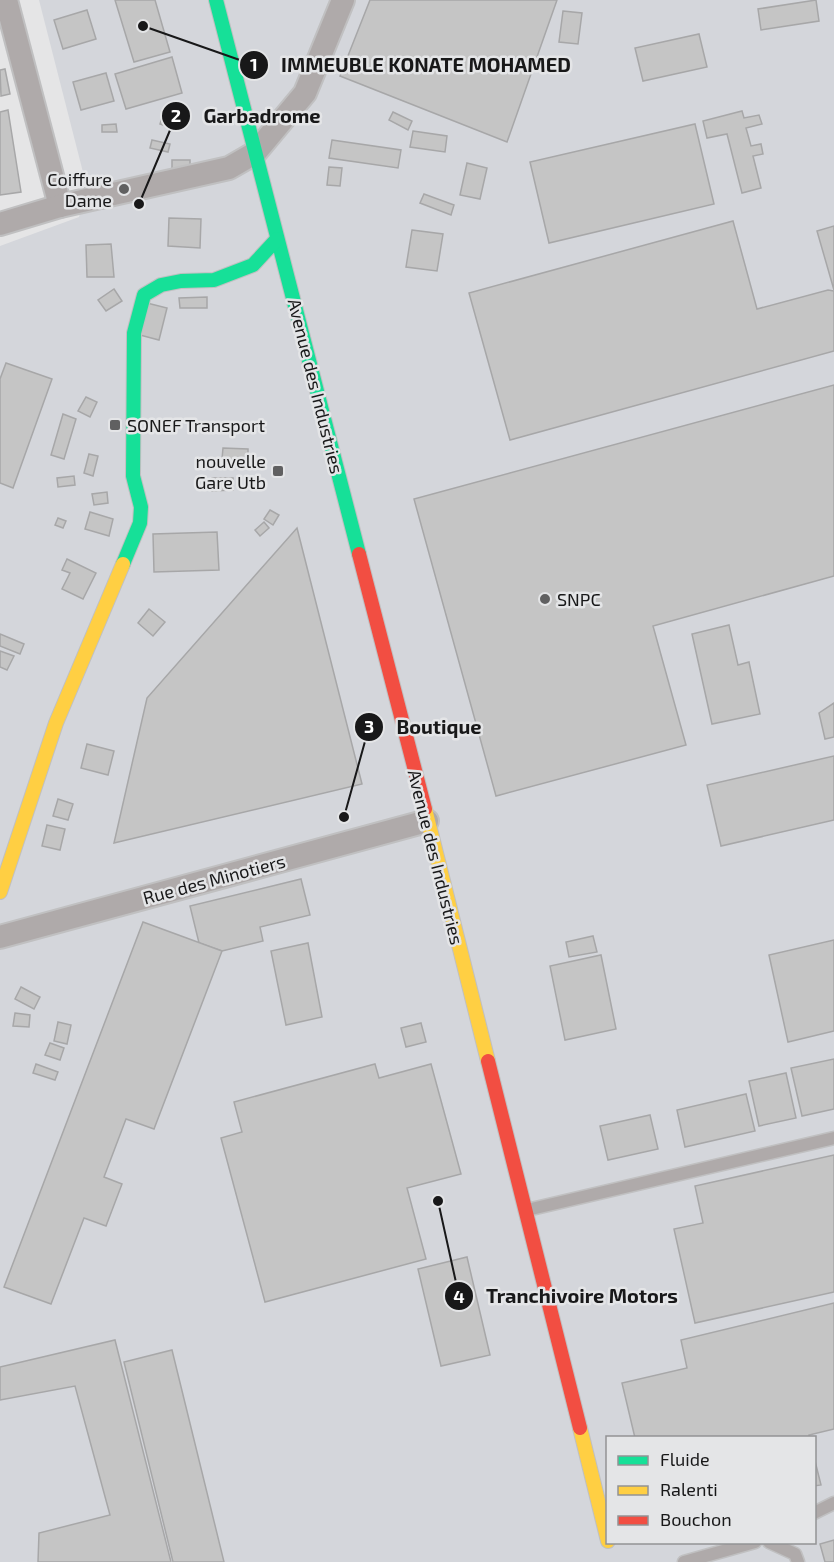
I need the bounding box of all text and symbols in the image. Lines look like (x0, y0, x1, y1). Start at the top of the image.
callout: IMMEUBLE KONATE MOHAMED (239, 46, 583, 84)
text: IMMEUBLE KONATE MOHAMED (281, 52, 571, 76)
text: 1 (250, 53, 258, 75)
callout: Garbadrome (161, 97, 333, 135)
text: Garbadrome (203, 103, 321, 127)
text: 2 (171, 104, 181, 126)
place label: Coiffure Dame (47, 168, 112, 211)
marker: Coiffure Dame (117, 182, 131, 196)
street label: Avenue des Industries (284, 296, 348, 476)
place label: SONEF Transport (127, 414, 265, 436)
marker: SONEF Transport (108, 418, 122, 432)
place label: nouvelle Gare Utb (195, 450, 266, 493)
marker: nouvelle Gare Utb (271, 464, 285, 478)
place label: SNPC (557, 588, 601, 610)
marker: SNPC (538, 592, 552, 606)
callout: Boutique (354, 708, 494, 746)
text: Boutique (396, 714, 482, 738)
text: 3 (364, 715, 374, 737)
street label: Avenue des Industries (404, 767, 468, 947)
street label: Rue des Minotiers (140, 849, 288, 909)
callout: Tranchivoire Motors (444, 1277, 690, 1315)
text: Tranchivoire Motors (486, 1283, 678, 1307)
text: 4 (453, 1285, 465, 1307)
legend (606, 1436, 816, 1544)
text: Fluide (660, 1448, 710, 1470)
text: Ralenti (660, 1478, 718, 1500)
text: Bouchon (660, 1508, 732, 1530)

